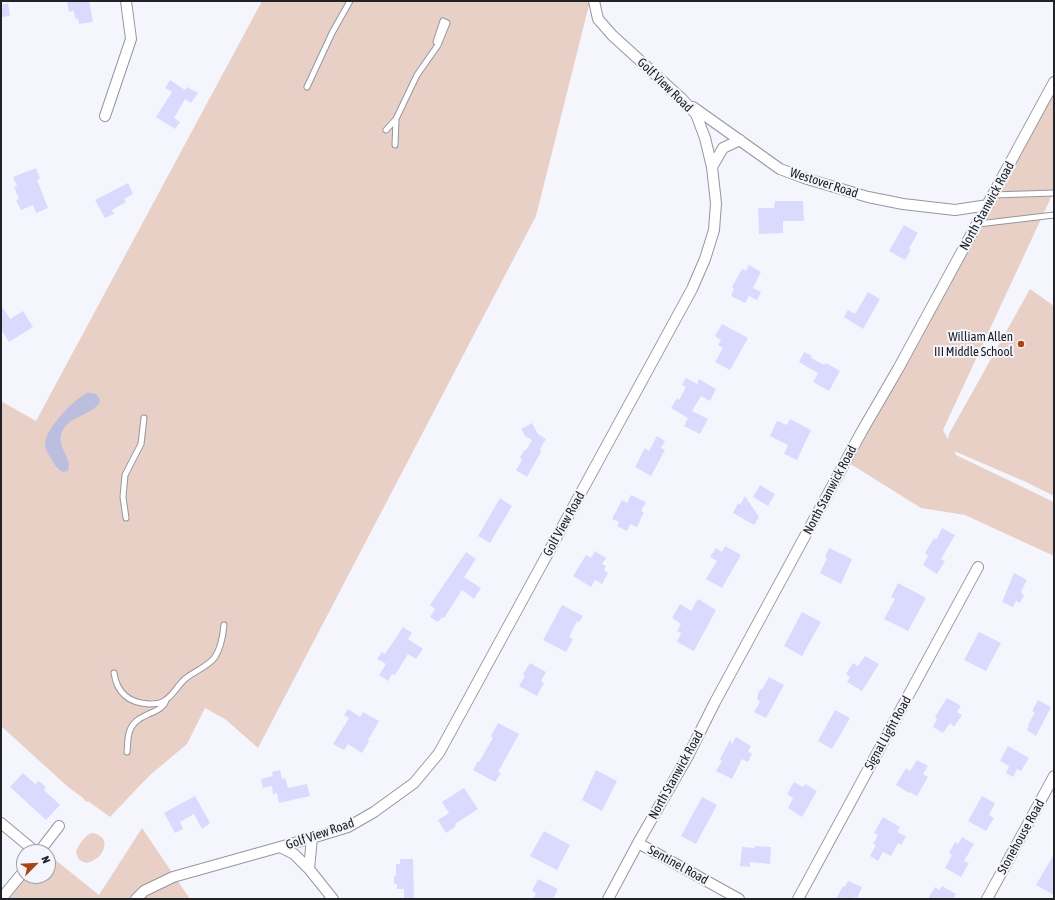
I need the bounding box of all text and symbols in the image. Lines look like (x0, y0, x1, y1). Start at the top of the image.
street label: Golf View Road (634, 55, 696, 115)
street label: North Stanwick Road (956, 159, 1018, 253)
street label: Westover Road (788, 165, 860, 201)
place label: William Allen III Middle School (934, 329, 1013, 360)
marker: William Allen III Middle School (1016, 339, 1026, 349)
street label: North Stanwick Road (800, 443, 860, 537)
street label: Golf View Road (540, 489, 588, 559)
street label: Signal Light Road (861, 693, 915, 773)
street label: North Stanwick Road (645, 728, 707, 822)
street label: Stonehouse Road (994, 797, 1048, 877)
street label: Golf View Road (284, 815, 356, 853)
street label: Sentinel Road (645, 842, 711, 888)
north arrow (16, 844, 56, 884)
text: N (39, 854, 53, 865)

